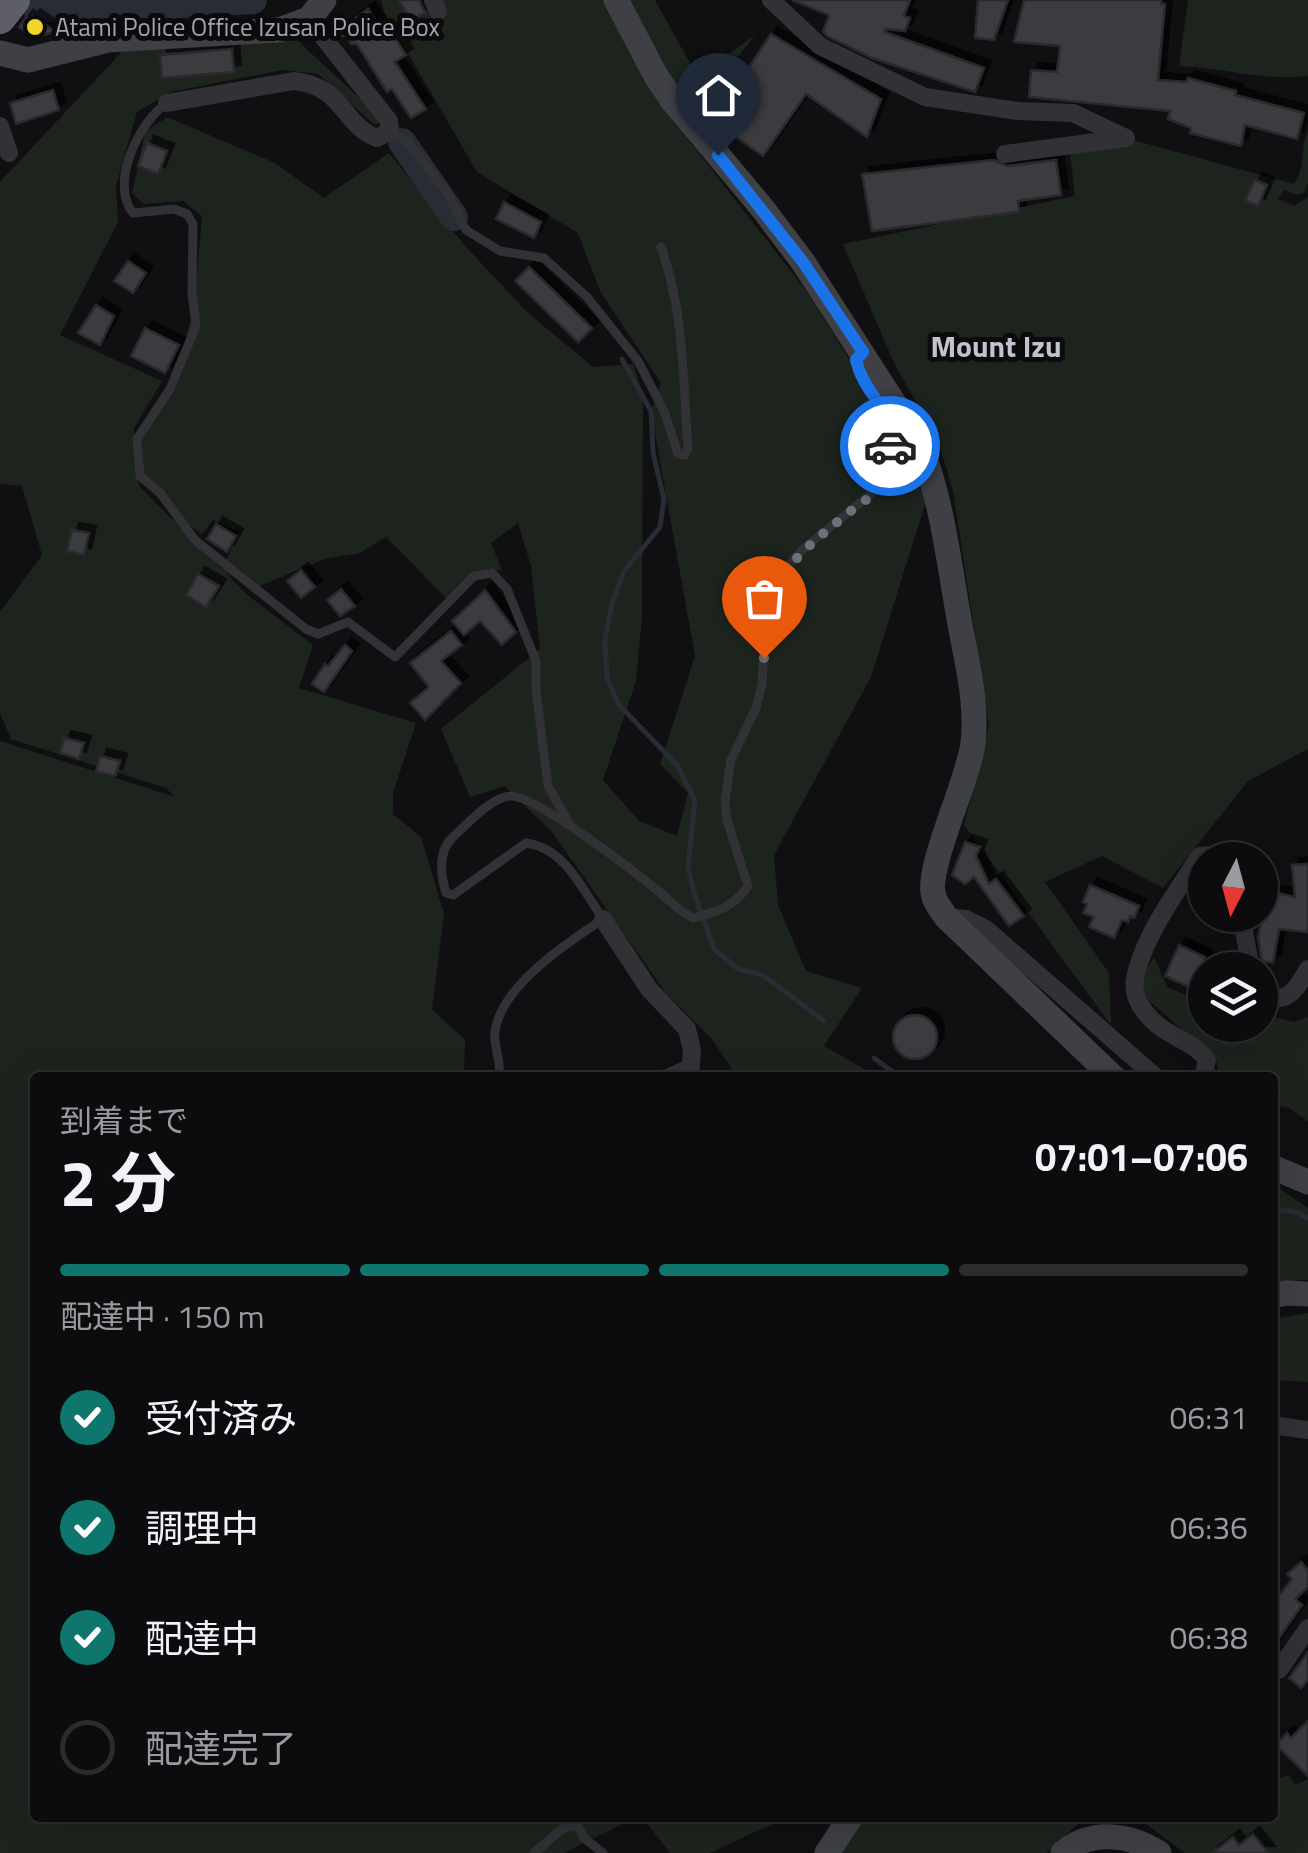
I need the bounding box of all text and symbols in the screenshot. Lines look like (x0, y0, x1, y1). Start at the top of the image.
place label: Atami Police Office Izusan Police Box (55, 8, 440, 46)
marker: Atami Police Office Izusan Police Box (24, 16, 46, 38)
pin (676, 53, 761, 156)
icon: home (691, 68, 746, 123)
district label: Mount Izu (930, 323, 1062, 369)
courier (840, 396, 940, 496)
icon: car (863, 419, 918, 474)
pin (722, 556, 807, 659)
icon: bag (737, 571, 792, 626)
north arrow (1188, 842, 1278, 932)
map controls (1188, 842, 1278, 1042)
button: layers (1188, 952, 1278, 1042)
text: 到着まで (60, 1096, 188, 1144)
text: 07:01–07:06 (1035, 1128, 1248, 1186)
text: 2 分 (60, 1132, 176, 1231)
text: 配達中 · 150 m (60, 1292, 265, 1340)
text: 受付済み (145, 1389, 297, 1447)
icon: check (60, 1390, 115, 1445)
text: 06:31 (1169, 1393, 1248, 1441)
text: 調理中 (145, 1499, 259, 1557)
icon: check (60, 1500, 115, 1555)
text: 06:36 (1169, 1503, 1248, 1551)
text: 配達中 (145, 1609, 259, 1667)
icon: check (60, 1610, 115, 1665)
text: 06:38 (1169, 1613, 1248, 1661)
text: 配達完了 (145, 1719, 297, 1777)

